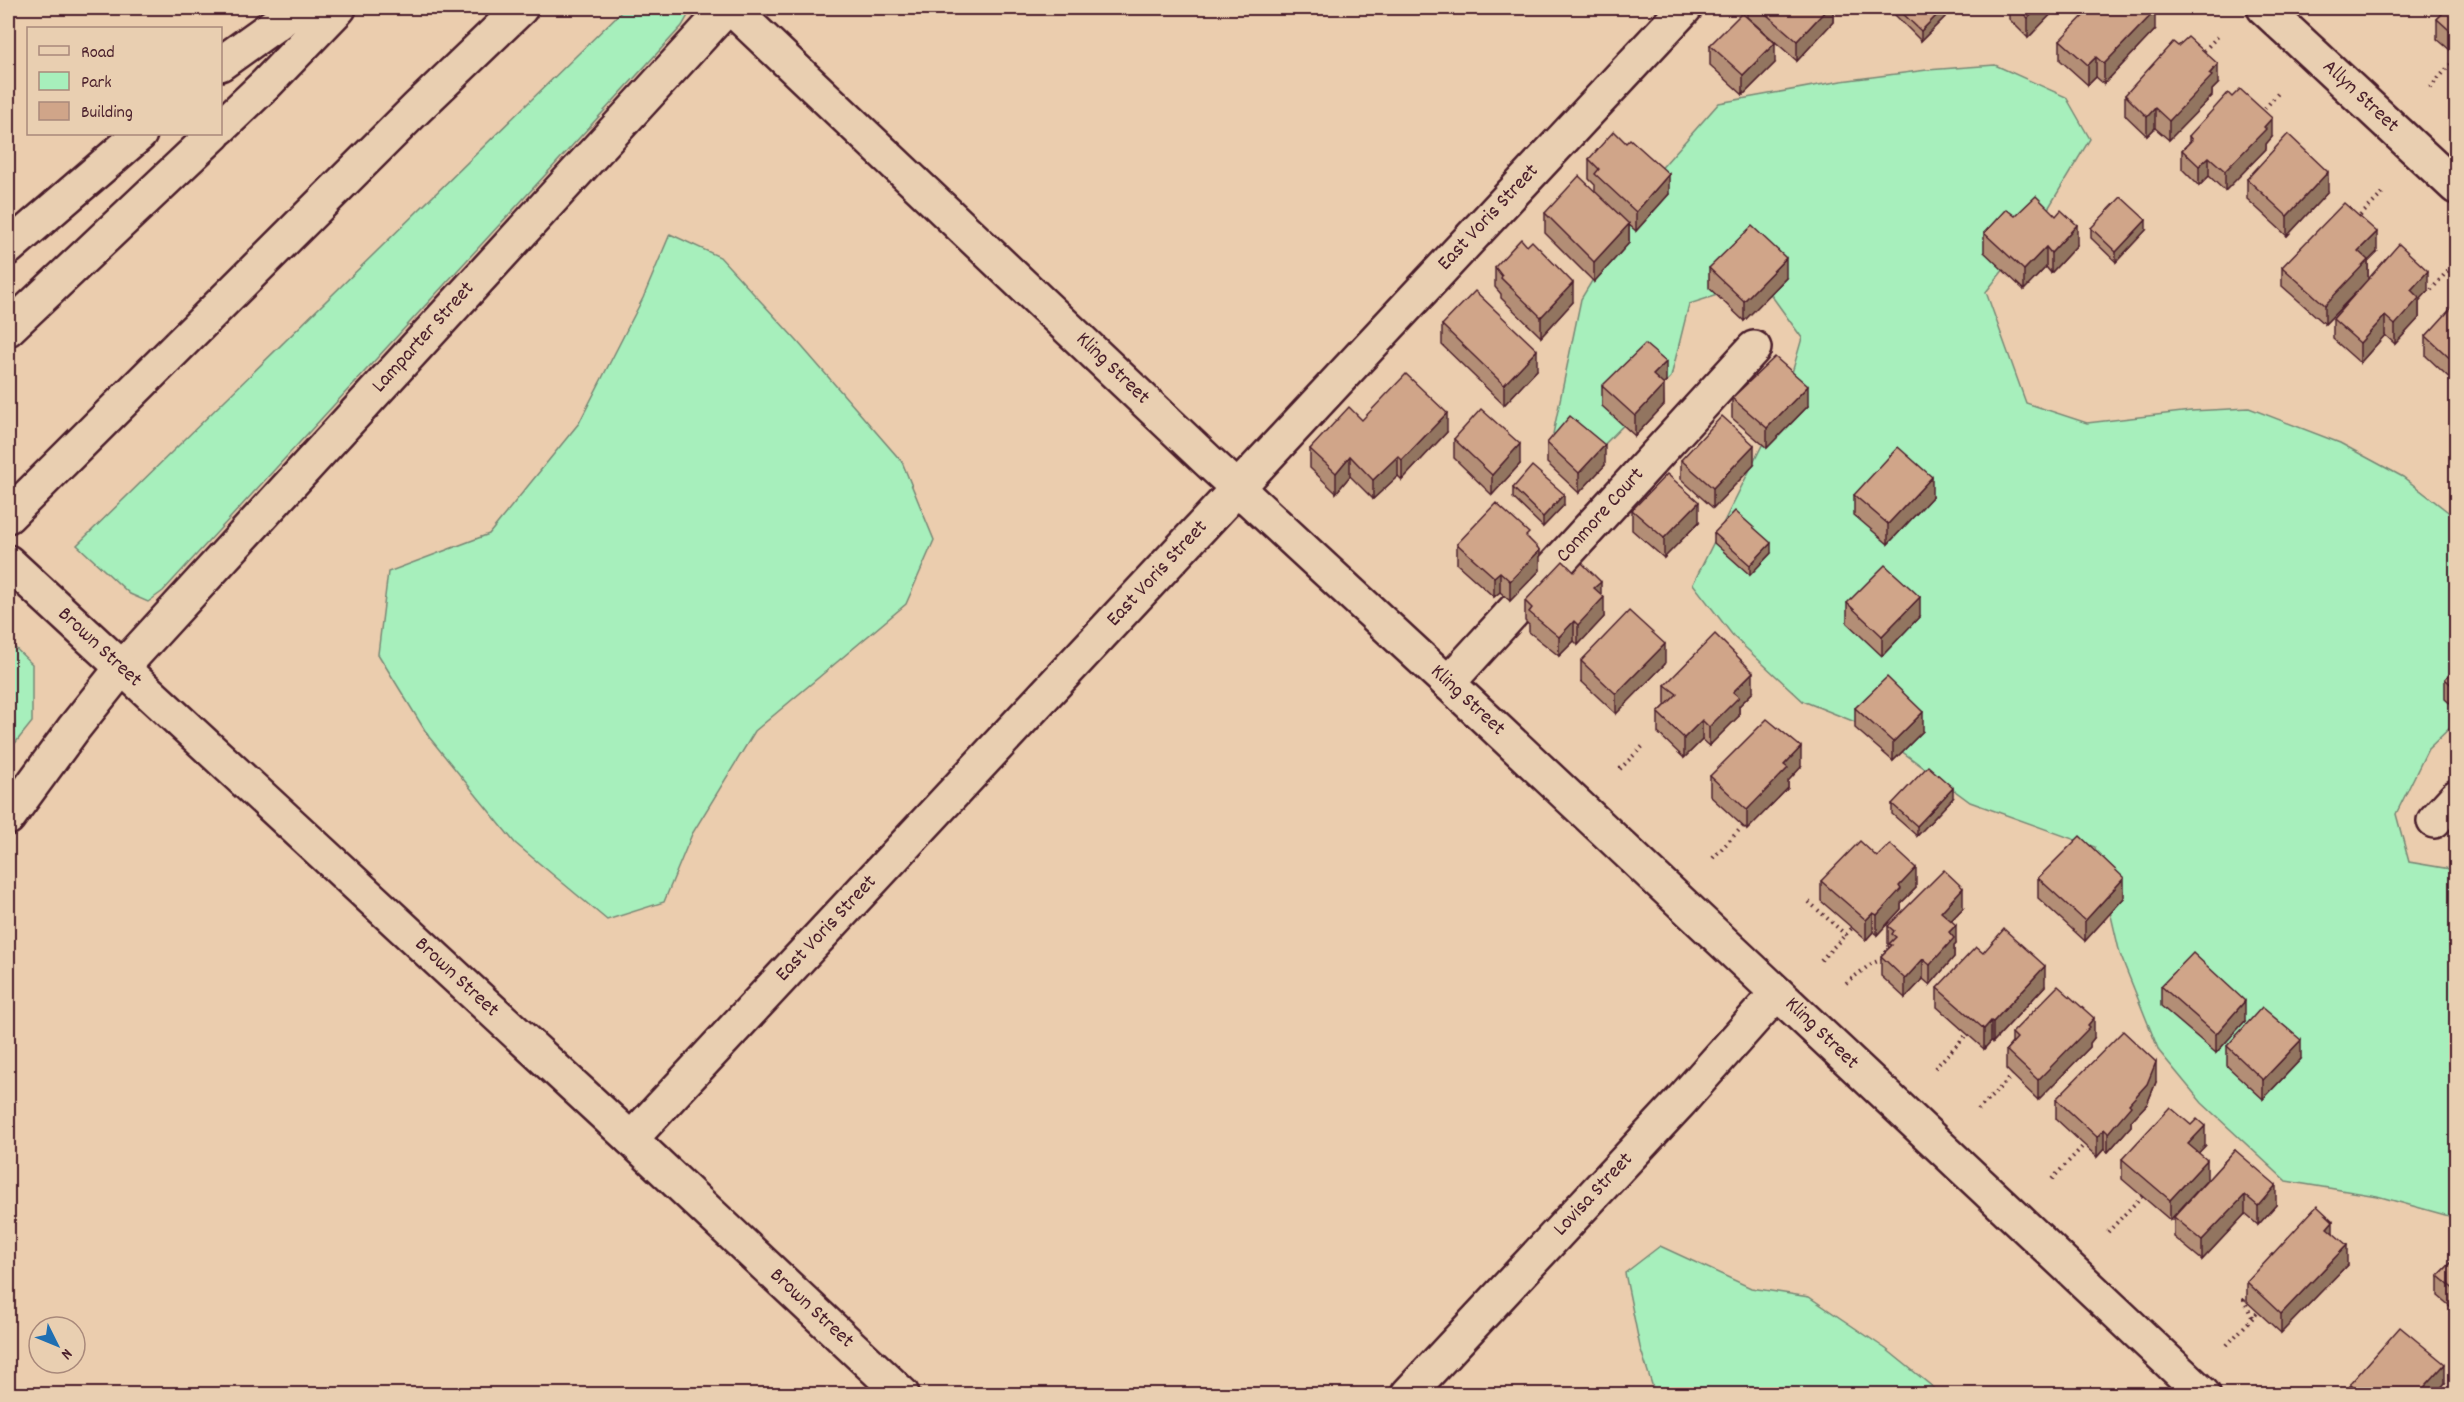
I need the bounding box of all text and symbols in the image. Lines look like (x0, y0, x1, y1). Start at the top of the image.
legend (27, 27, 222, 135)
text: Road (81, 41, 115, 66)
street label: Allyn Street (2315, 53, 2405, 141)
text: Park (81, 71, 112, 96)
text: Building (81, 101, 133, 126)
street label: East Voris Street (1431, 158, 1547, 278)
street label: Lamparter Street (366, 275, 482, 400)
street label: Kling Street (1068, 326, 1156, 412)
street label: Conmore Court (1550, 461, 1652, 570)
street label: East Voris Street (1100, 514, 1216, 634)
street label: Brown Street (50, 601, 148, 695)
street label: Kling Street (1423, 658, 1512, 744)
street label: East Voris Street (769, 869, 885, 989)
street label: Brown Street (407, 931, 505, 1025)
street label: Kling Street (1777, 991, 1865, 1077)
street label: Lovisa Street (1547, 1146, 1641, 1244)
street label: Brown Street (762, 1262, 860, 1356)
north arrow (27, 1315, 87, 1375)
text: N (55, 1343, 77, 1364)

